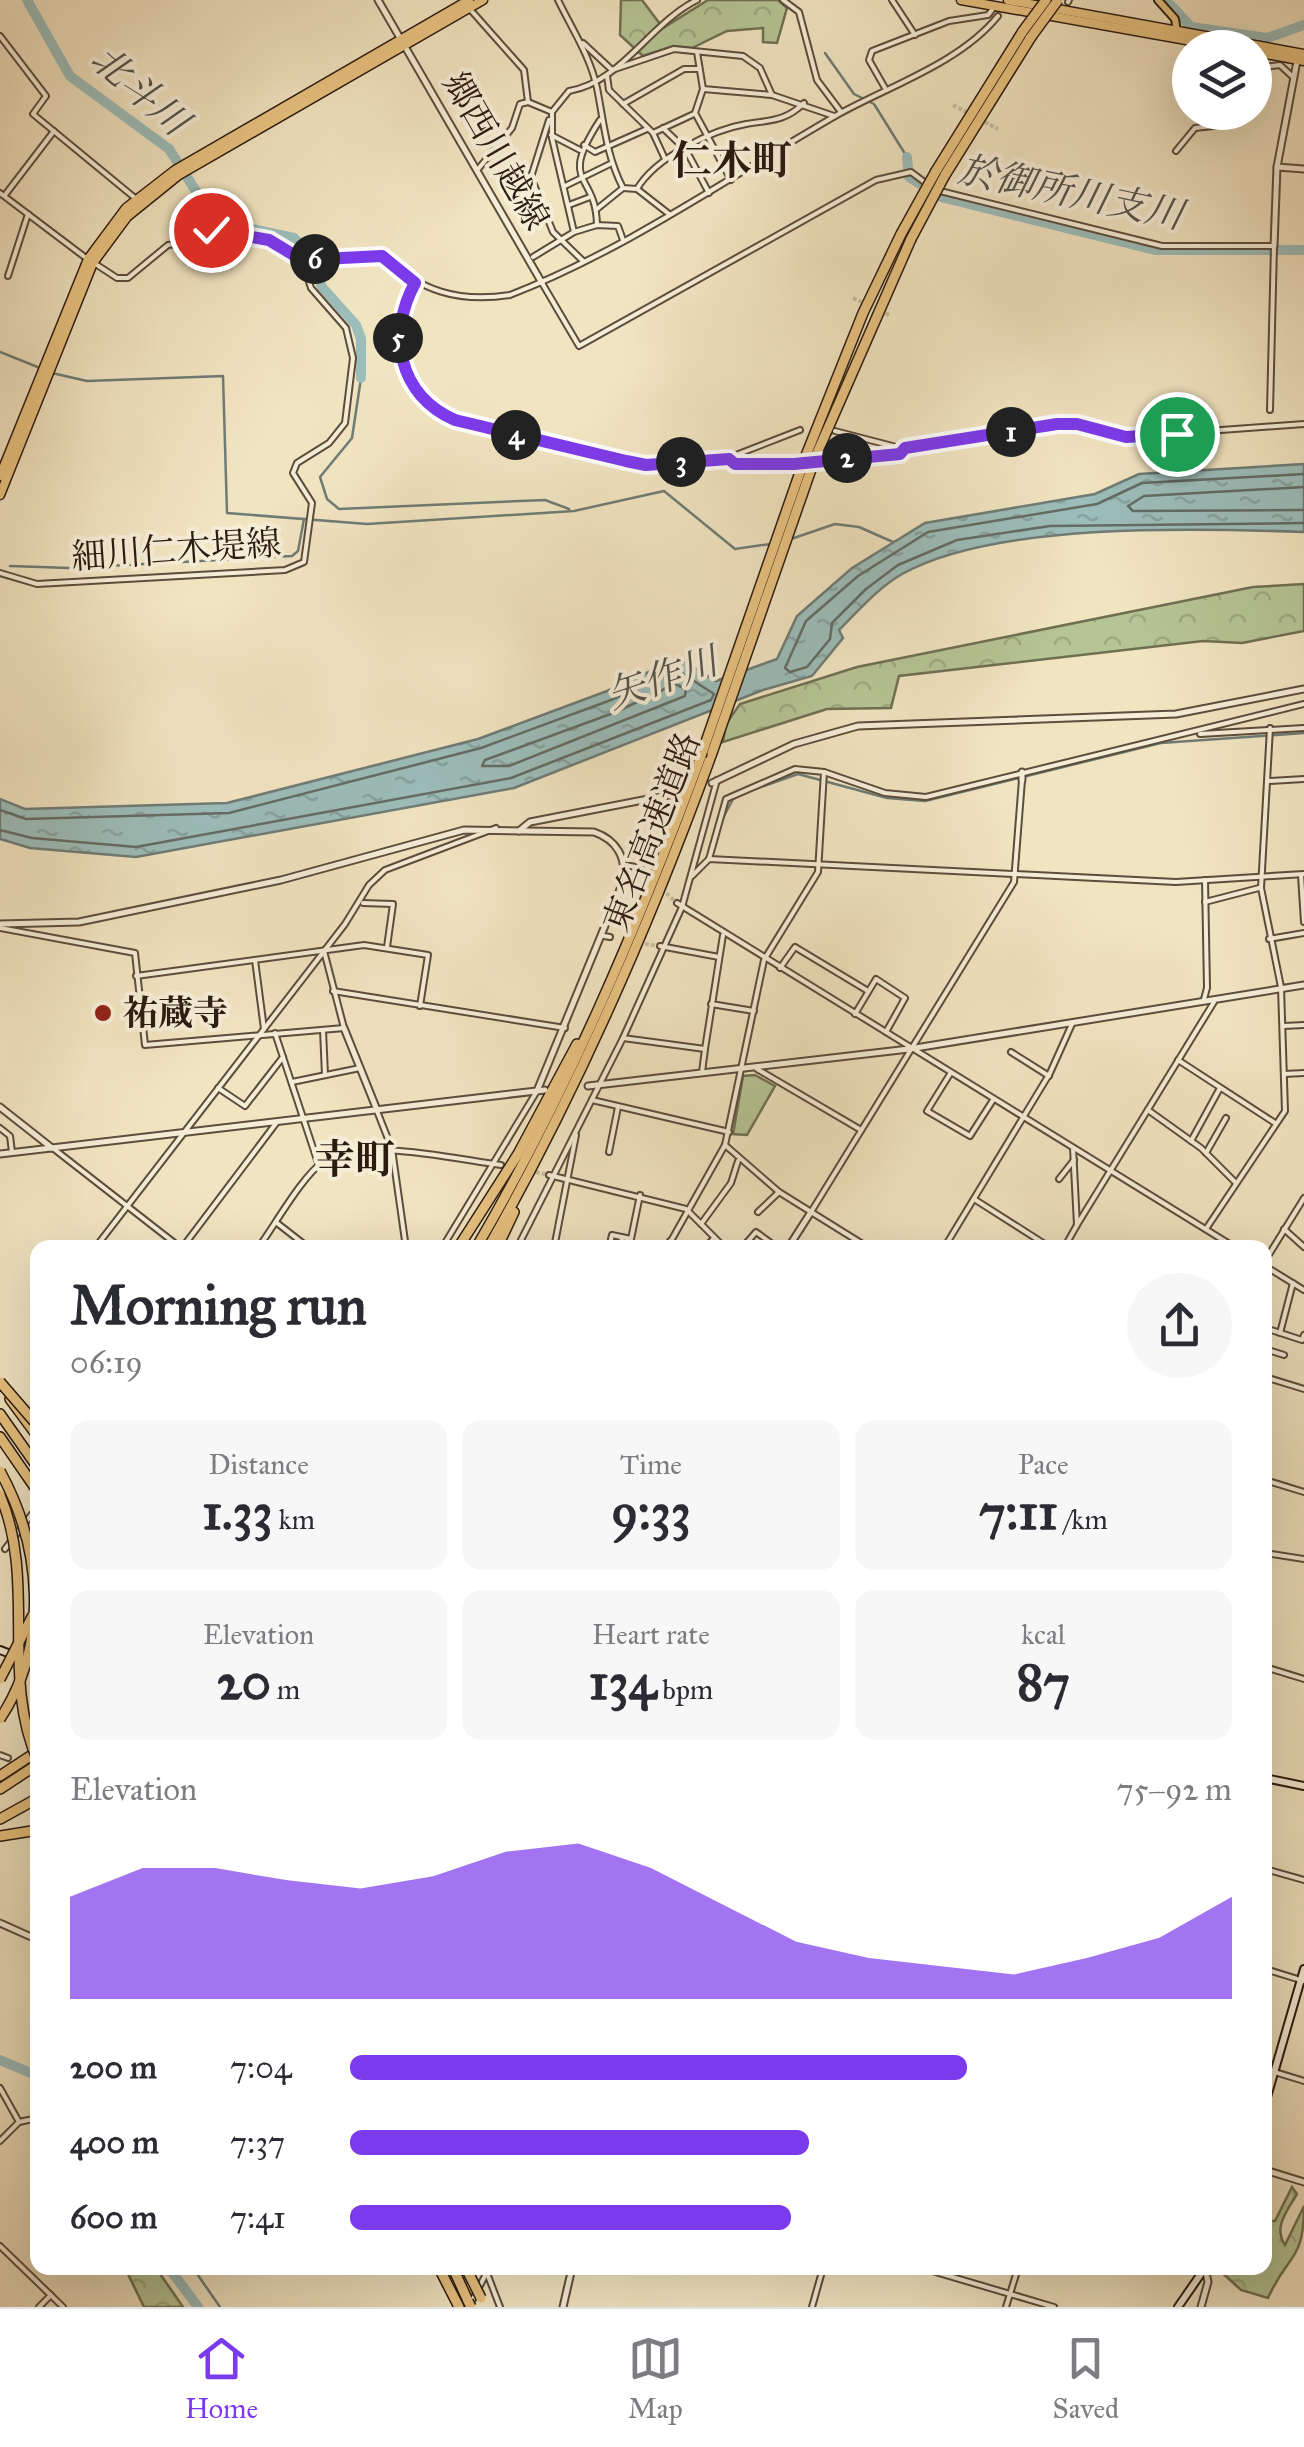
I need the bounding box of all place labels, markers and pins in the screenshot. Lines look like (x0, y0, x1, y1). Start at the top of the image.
pin (169, 188, 254, 273)
pin: 6 (290, 234, 340, 284)
pin: 5 (373, 313, 423, 363)
pin (1135, 392, 1220, 477)
pin: 1 (986, 407, 1036, 457)
pin: 4 (491, 410, 541, 460)
pin: 2 (822, 433, 872, 483)
pin: 3 (656, 437, 706, 487)
place label: 祐蔵寺 (123, 992, 228, 1035)
marker: 祐蔵寺 (92, 1002, 114, 1024)

